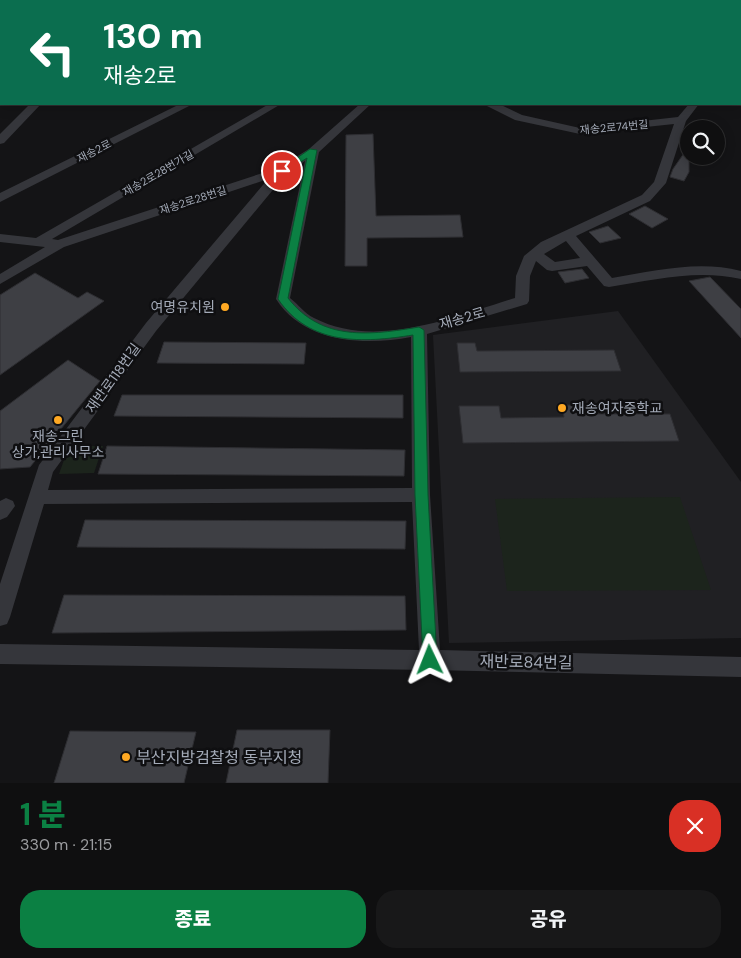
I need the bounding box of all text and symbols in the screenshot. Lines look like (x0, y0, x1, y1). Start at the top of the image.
text: 130 m (103, 13, 203, 59)
icon: left (20, 20, 85, 85)
text: 재송2로 (103, 61, 176, 90)
street label: 재송2로74번길 (579, 117, 649, 137)
map controls (680, 120, 725, 165)
button: search (680, 120, 725, 165)
street label: 재송2로 (74, 136, 114, 166)
street label: 재송2로28번가길 (120, 147, 196, 199)
pin (261, 150, 303, 192)
icon: arrive (268, 157, 296, 185)
street label: 재송2로28번길 (158, 183, 228, 217)
place label: 여명유치원 (151, 298, 215, 316)
marker: 여명유치원 (219, 301, 231, 313)
street label: 재송2로 (437, 303, 487, 333)
street label: 재반로118번길 (82, 340, 144, 416)
place label: 재송여자중학교 (572, 399, 662, 417)
marker: 재송여자중학교 (556, 402, 568, 414)
marker: 재송그린 상가,관리사무소 (52, 414, 64, 426)
place label: 재송그린 상가,관리사무소 (12, 427, 104, 461)
position arrow (403, 633, 455, 685)
street label: 재반로84번길 (479, 651, 573, 673)
place label: 부산지방검찰청 동부지청 (136, 747, 302, 768)
marker: 부산지방검찰청 동부지청 (120, 751, 132, 763)
text: 1 분 (20, 795, 66, 834)
button: close (669, 800, 721, 852)
text: 330 m · 21:15 (20, 834, 112, 855)
button: 종료 (20, 890, 366, 948)
button: 공유 (376, 890, 721, 948)

